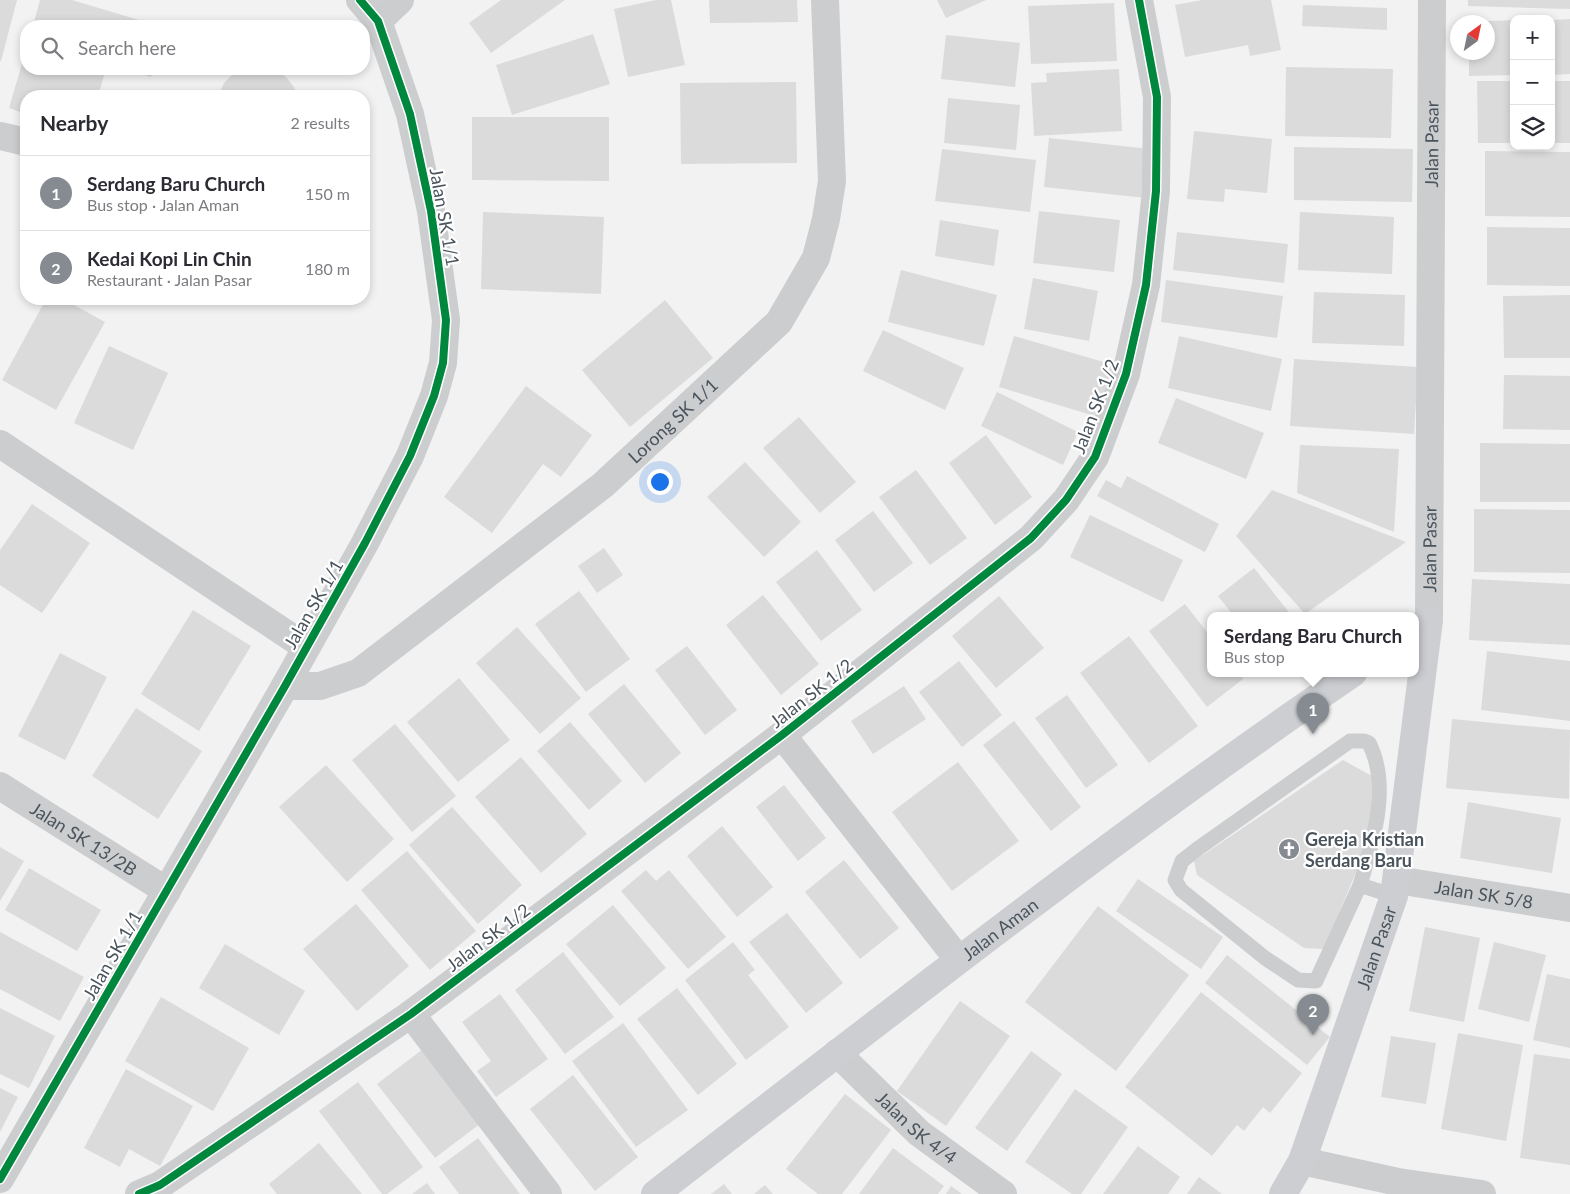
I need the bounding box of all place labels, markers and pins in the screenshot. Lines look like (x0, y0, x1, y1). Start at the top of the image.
pin: 1 (1297, 693, 1329, 734)
place label: Gereja Kristian Serdang Baru (1305, 828, 1424, 871)
church icon: Gereja Kristian Serdang Baru (1277, 837, 1301, 861)
pin: 2 (1297, 994, 1329, 1035)

